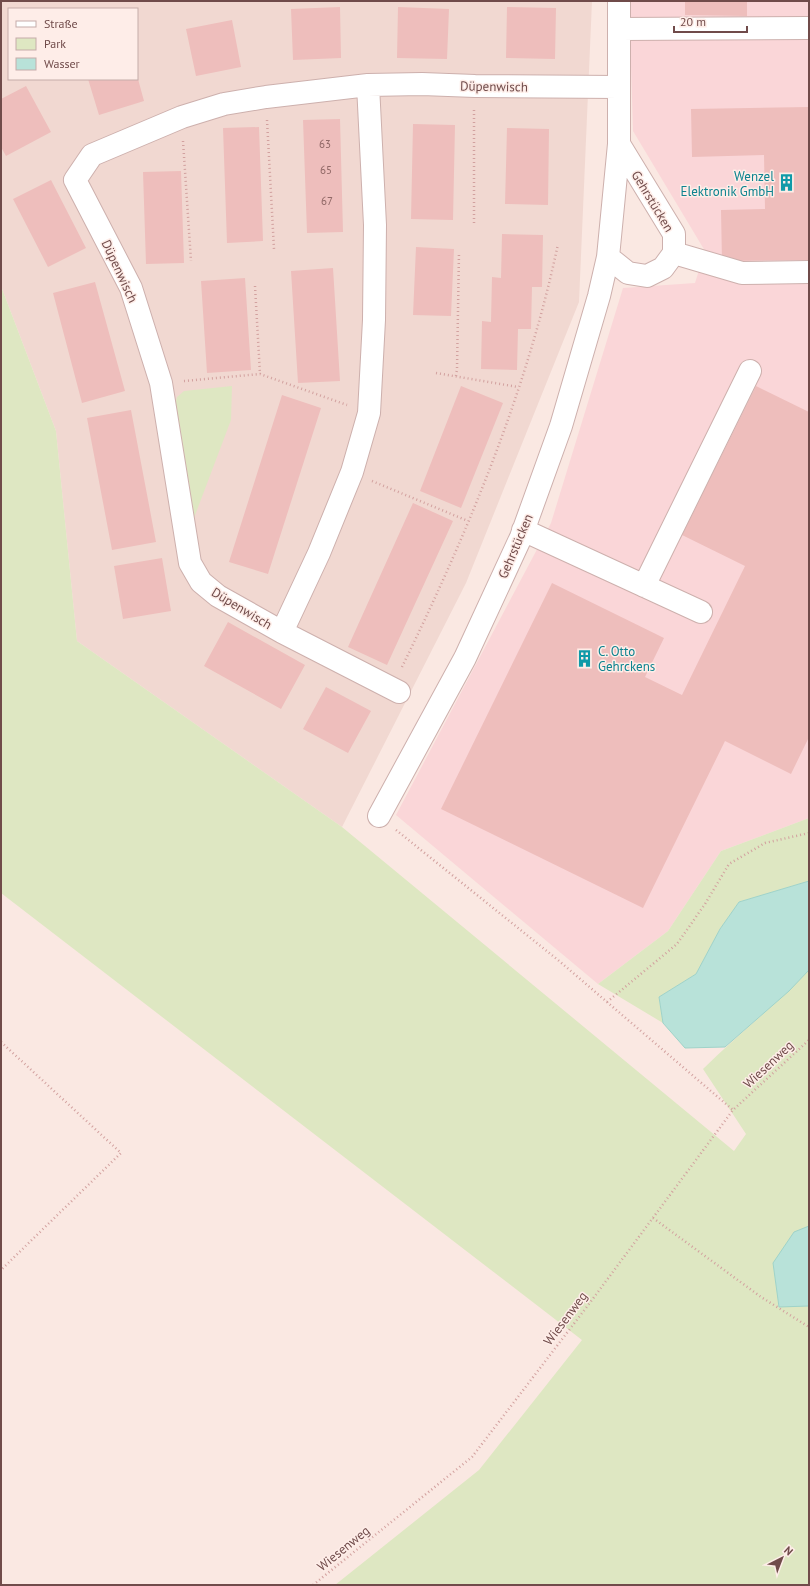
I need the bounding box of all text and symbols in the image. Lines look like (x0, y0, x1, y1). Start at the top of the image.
legend (8, 8, 138, 80)
scale bar (674, 8, 747, 34)
text: 20 m (680, 14, 706, 29)
text: Straße (44, 16, 78, 31)
text: Park (44, 36, 66, 51)
text: Wasser (44, 56, 80, 71)
street label: Düpenwisch (460, 77, 528, 96)
house number: 63 (319, 137, 331, 151)
house number: 65 (320, 163, 332, 177)
street label: Gehrstücken (628, 167, 678, 235)
place label: Wenzel Elektronik GmbH (680, 168, 774, 200)
building icon: Wenzel Elektronik GmbH (777, 173, 797, 193)
house number: 67 (321, 194, 333, 208)
street label: Düpenwisch (98, 237, 142, 306)
street label: Gehrstücken (494, 511, 537, 581)
street label: Düpenwisch (208, 584, 275, 633)
place label: C. Otto Gehrckens (598, 643, 655, 675)
building icon: C. Otto Gehrckens (575, 648, 595, 668)
street label: Wiesenweg (740, 1037, 797, 1092)
street label: Wiesenweg (540, 1288, 591, 1349)
street label: Wiesenweg (314, 1522, 373, 1575)
north arrow (762, 1538, 802, 1578)
text: N (781, 1543, 796, 1558)

